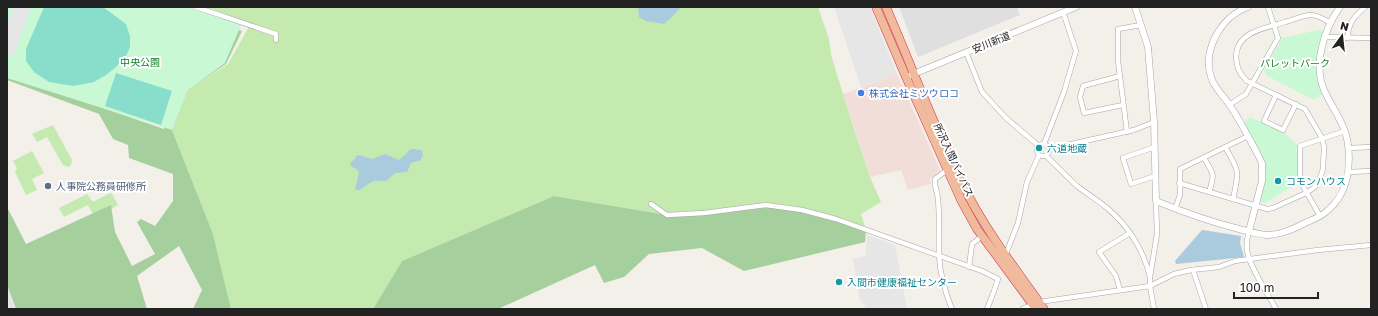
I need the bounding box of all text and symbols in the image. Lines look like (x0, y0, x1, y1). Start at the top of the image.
north arrow (1322, 16, 1362, 56)
text: N (1339, 18, 1350, 33)
street label: 安川新道 (970, 29, 1012, 55)
park label: 中央公園 (120, 56, 160, 68)
park label: パレットパーク (1260, 57, 1330, 69)
place label: 株式会社ミツウロコ (869, 87, 959, 99)
marker: 株式会社ミツウロコ (856, 88, 866, 98)
street label: 所沢入間バイパス (932, 121, 976, 199)
place label: 六道地蔵 (1047, 142, 1087, 154)
marker: 六道地蔵 (1034, 143, 1044, 153)
place label: コモンハウス (1286, 175, 1346, 187)
marker: コモンハウス (1273, 176, 1283, 186)
place label: 人事院公務員研修所 (56, 180, 146, 192)
marker: 人事院公務員研修所 (43, 181, 53, 191)
scale bar (1234, 274, 1318, 300)
place label: 入間市健康福祉センター (847, 276, 957, 288)
marker: 入間市健康福祉センター (834, 277, 844, 287)
text: 100 m (1240, 280, 1274, 295)

